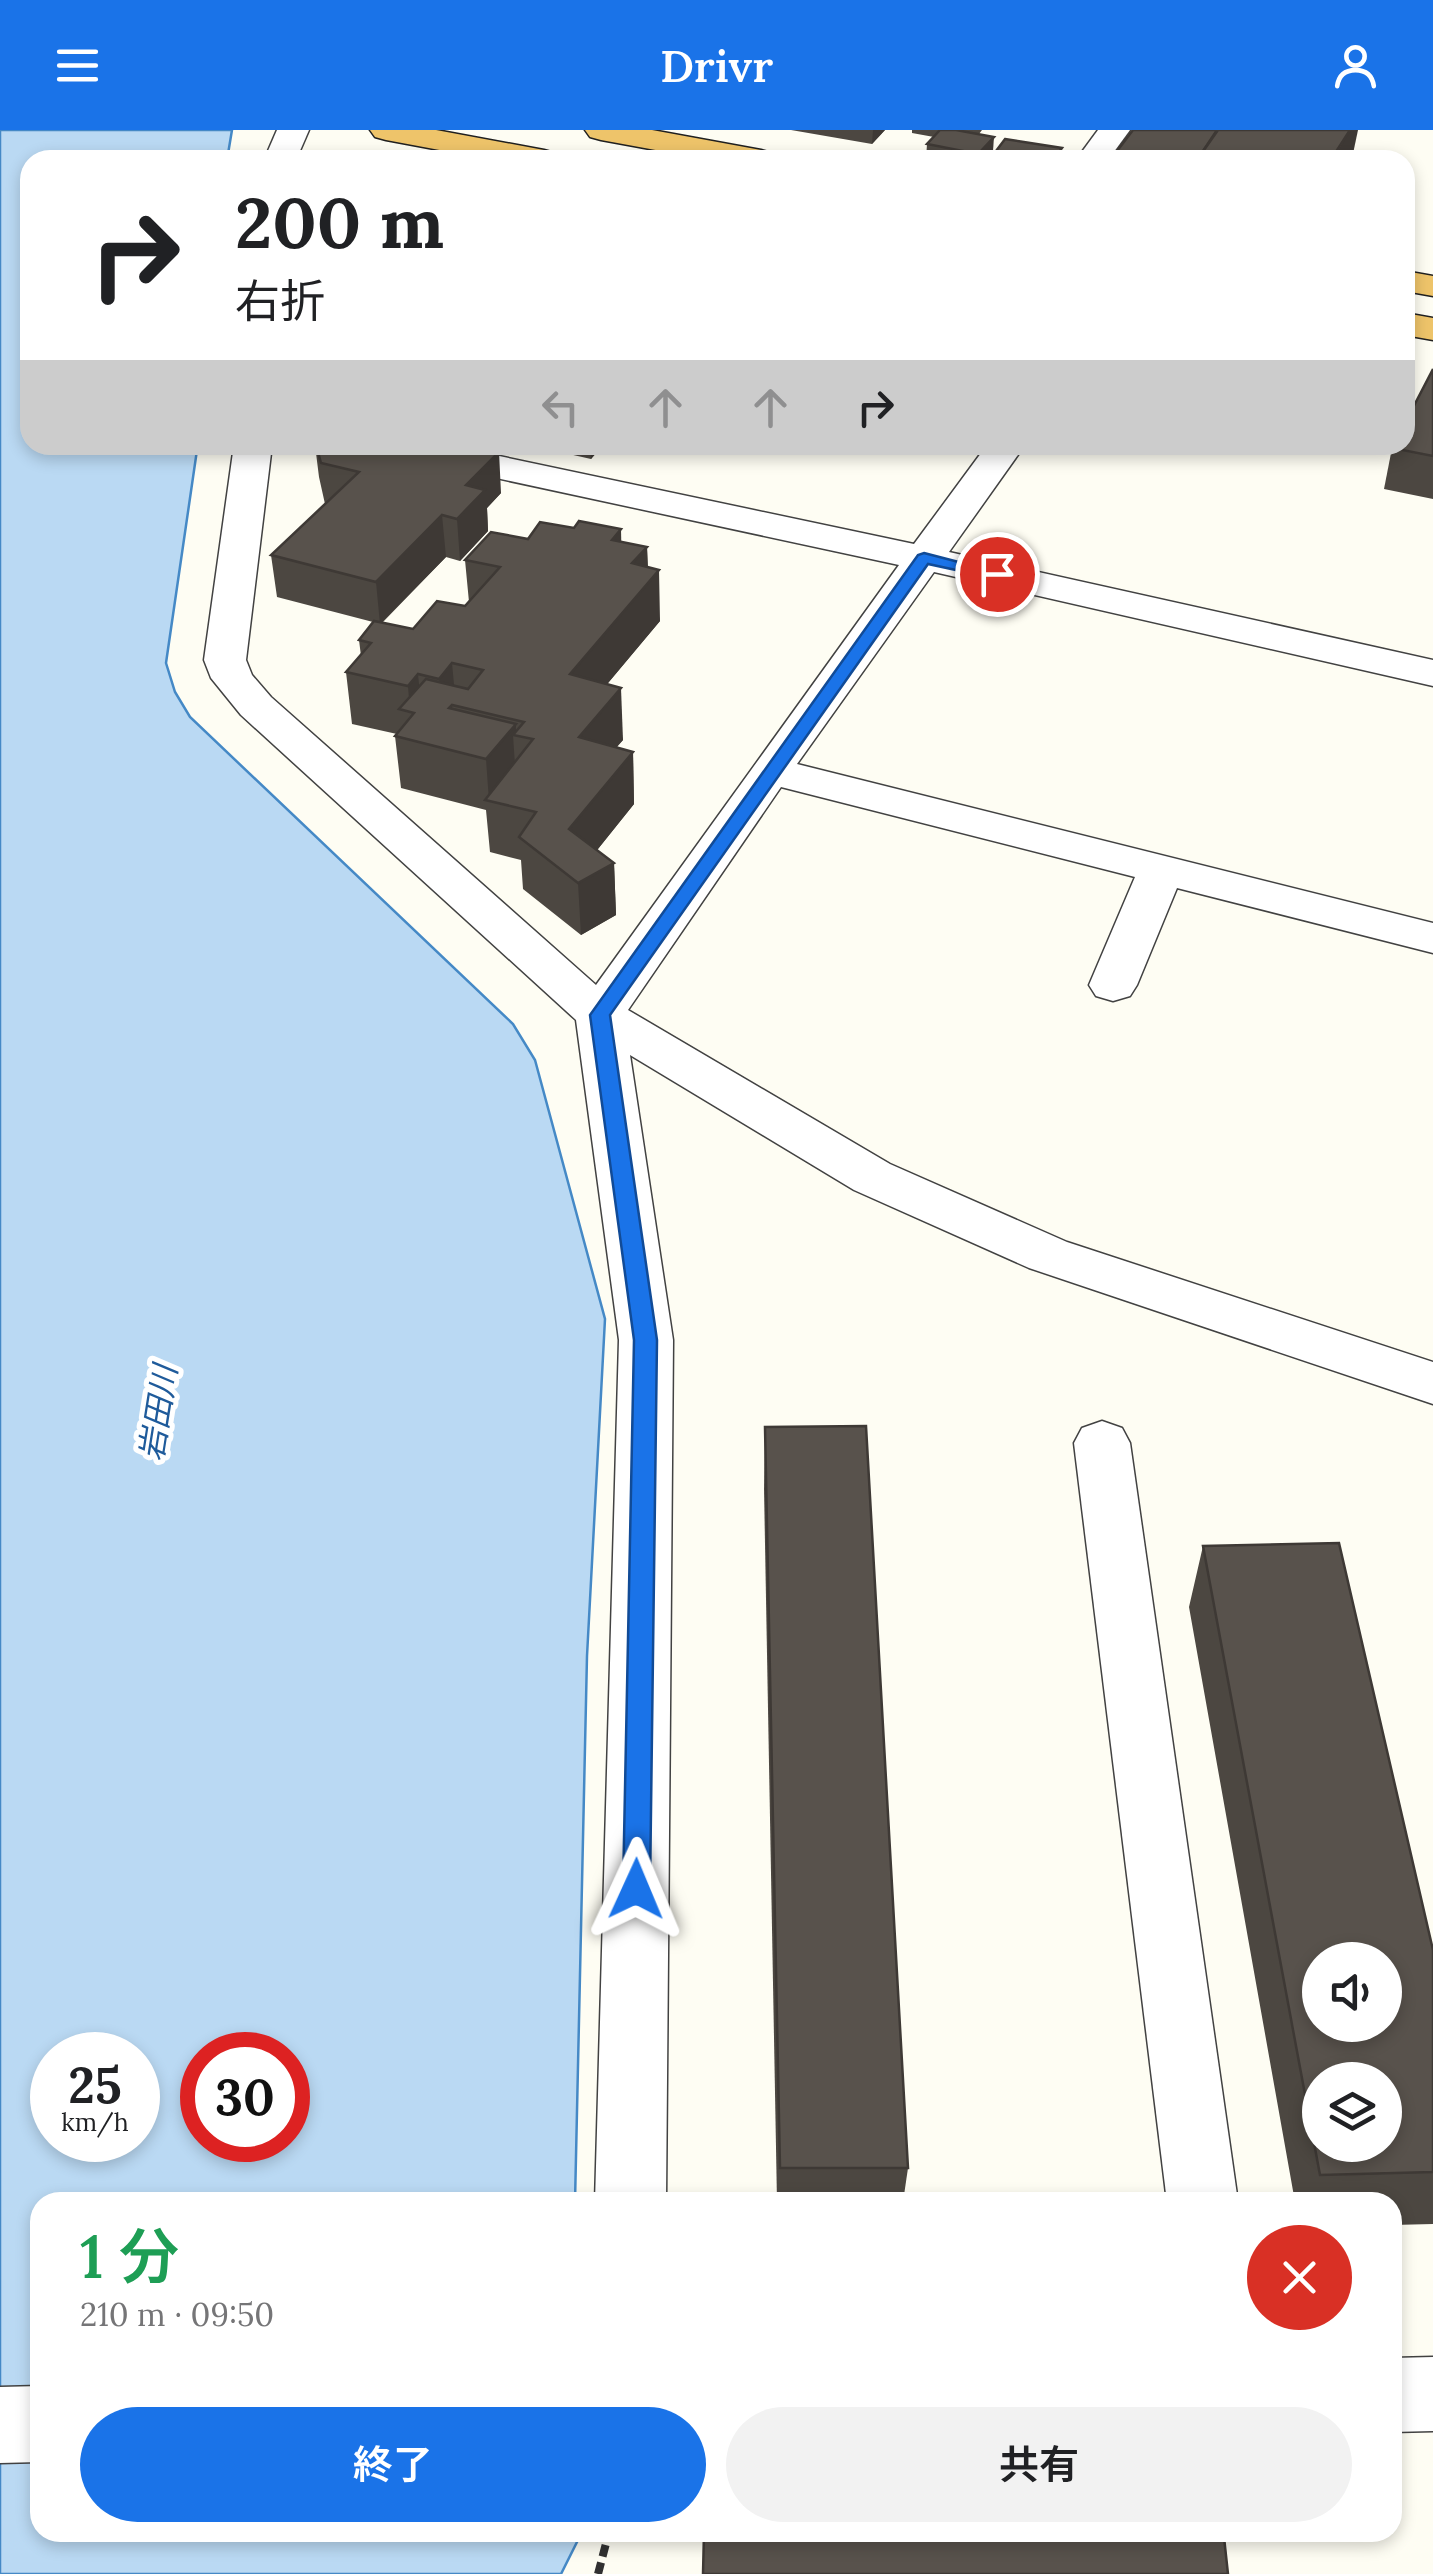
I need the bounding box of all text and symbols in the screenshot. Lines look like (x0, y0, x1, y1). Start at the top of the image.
text: Drivr (660, 37, 773, 94)
icon: menu (50, 38, 105, 93)
icon: person (1328, 38, 1383, 93)
text: 200 m (235, 178, 444, 267)
icon: right (70, 190, 200, 320)
text: 右折 (235, 272, 325, 329)
icon: left (533, 380, 588, 435)
icon: ahead (638, 380, 693, 435)
icon: ahead (743, 380, 798, 435)
icon: right (848, 380, 903, 435)
pin (955, 532, 1040, 617)
icon: arrive (970, 547, 1025, 602)
water label: 岩田川 (130, 1359, 186, 1464)
position arrow (584, 1837, 688, 1941)
map controls (1302, 1942, 1402, 2162)
button: sound (1302, 1942, 1402, 2042)
speed limit sign: 30 (180, 2032, 310, 2162)
text: 25 (68, 2053, 122, 2117)
button: layers (1302, 2062, 1402, 2162)
text: km/h (61, 2106, 129, 2138)
text: 1 分 (80, 2218, 179, 2294)
button: close (1247, 2225, 1352, 2330)
text: 210 m · 09:50 (80, 2294, 274, 2335)
button: 終了 (80, 2407, 706, 2522)
button: 共有 (726, 2407, 1352, 2522)

